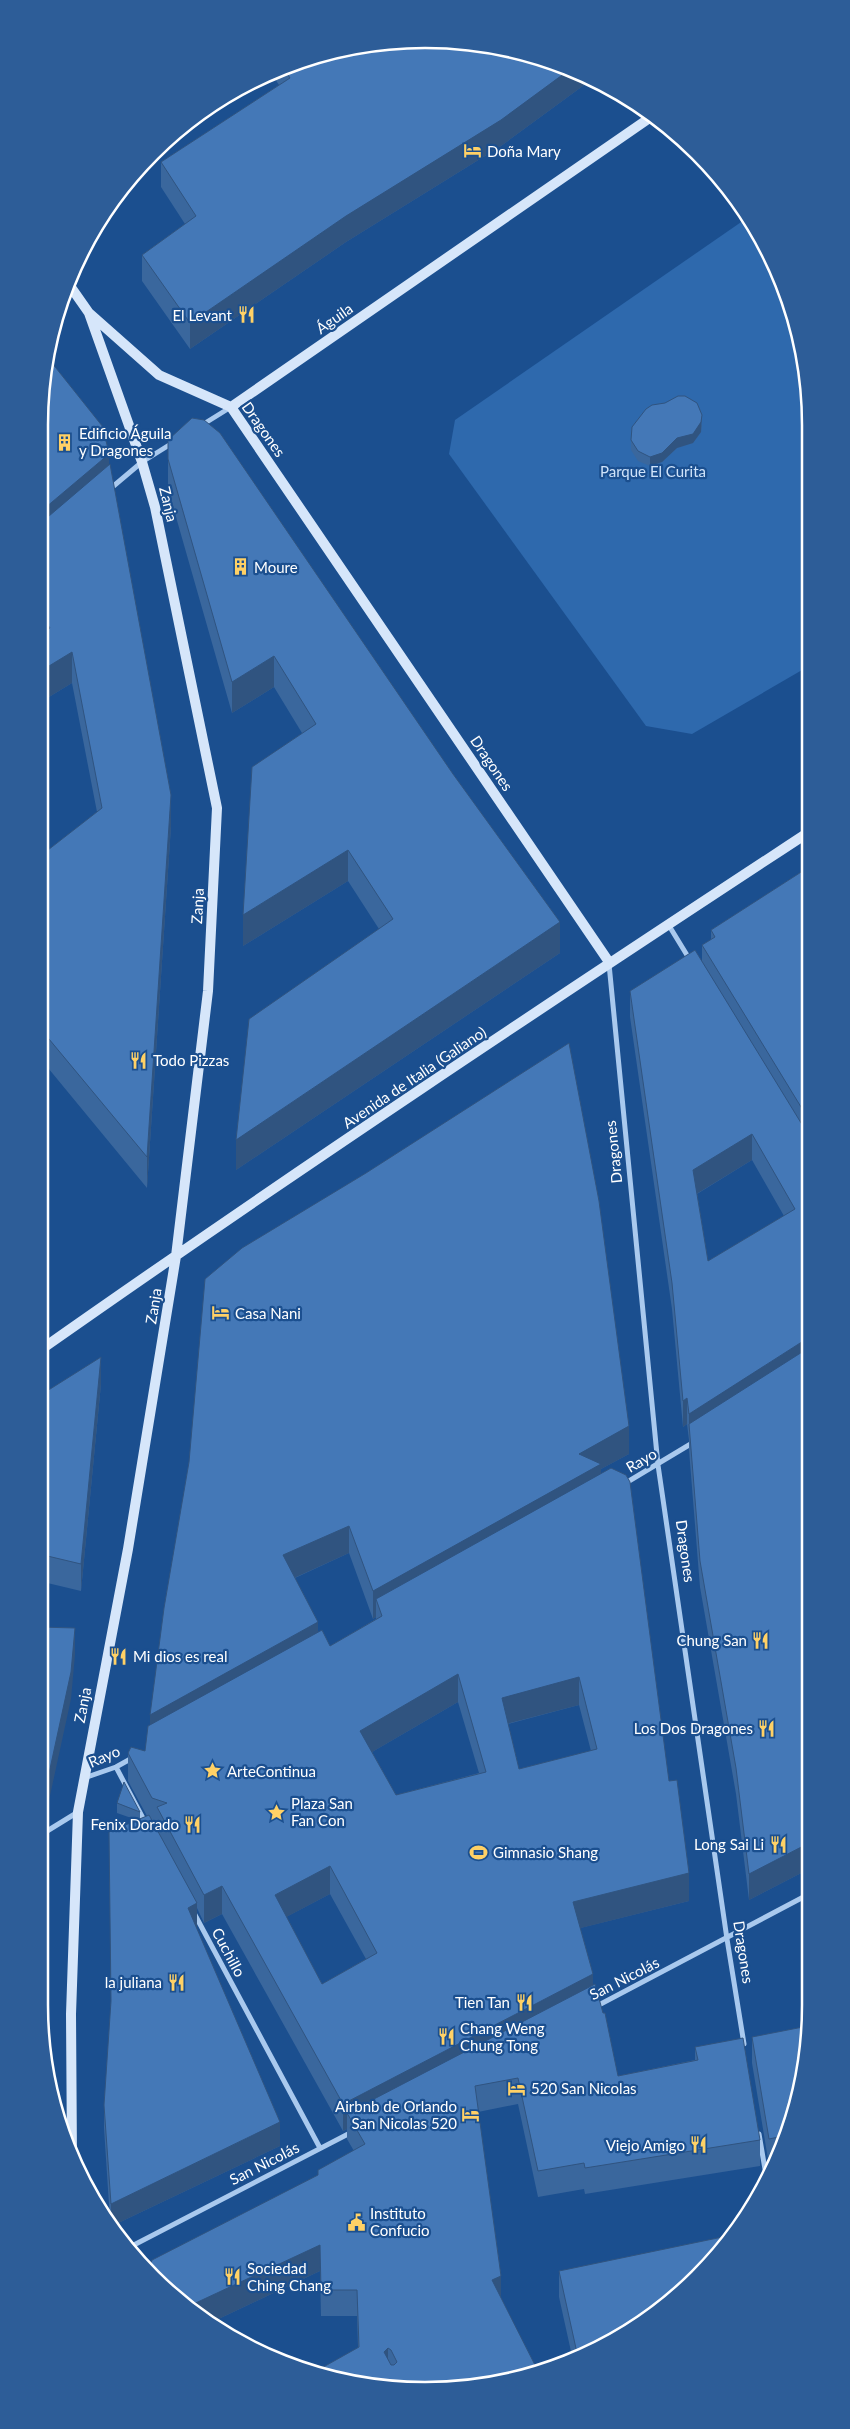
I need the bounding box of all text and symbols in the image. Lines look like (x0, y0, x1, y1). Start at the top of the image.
hotel icon: Doña Mary (463, 141, 483, 161)
place label: Doña Mary (487, 142, 561, 160)
street label: Águila (312, 299, 356, 337)
restaurant icon: El Levant (236, 305, 256, 325)
place label: El Levant (172, 306, 233, 324)
street label: Dragones (239, 398, 289, 460)
place label: Edificio Águila y Dragones (79, 424, 171, 459)
building icon: Edificio Águila y Dragones (55, 432, 75, 452)
park label: Parque El Curita (600, 462, 706, 480)
street label: Zanja (156, 485, 182, 523)
building icon: Moure (230, 557, 250, 577)
place label: Moure (254, 558, 298, 576)
street label: Dragones (467, 732, 517, 794)
street label: Zanja (187, 888, 207, 924)
street label: Avenida de Italia (Galiano) (339, 1022, 489, 1132)
restaurant icon: Todo Pizzas (129, 1050, 149, 1070)
place label: Todo Pizzas (153, 1051, 229, 1069)
street label: Dragones (601, 1120, 625, 1184)
street label: Zanja (141, 1287, 165, 1325)
hotel icon: Casa Nani (211, 1303, 231, 1323)
place label: Casa Nani (235, 1304, 301, 1322)
street label: Rayo (622, 1444, 660, 1476)
street label: Dragones (673, 1519, 699, 1583)
restaurant icon: Chung San (751, 1630, 771, 1650)
place label: Chung San (676, 1631, 747, 1649)
restaurant icon: Mi dios es real (109, 1646, 129, 1666)
place label: Mi dios es real (133, 1647, 227, 1665)
street label: Zanja (70, 1686, 94, 1724)
restaurant icon: Los Dos Dragones (757, 1718, 777, 1738)
place label: Los Dos Dragones (634, 1719, 753, 1737)
street label: Rayo (85, 1741, 123, 1771)
place icon: ArteContinua (203, 1761, 223, 1781)
place label: ArteContinua (227, 1762, 316, 1780)
place label: Plaza San Fan Con (291, 1794, 353, 1829)
place icon: Plaza San Fan Con (267, 1802, 287, 1822)
restaurant icon: Fenix Dorado (183, 1814, 203, 1834)
place label: Fenix Dorado (90, 1815, 179, 1833)
restaurant icon: Long Sai Li (768, 1834, 788, 1854)
place label: Long Sai Li (694, 1835, 764, 1853)
sports icon: Gimnasio Shang (469, 1842, 489, 1862)
place label: Gimnasio Shang (493, 1843, 598, 1861)
street label: Dragones (730, 1919, 758, 1985)
street label: Cuchillo (209, 1924, 249, 1980)
street label: San Nicolás (586, 1953, 662, 2003)
restaurant icon: la juliana (166, 1972, 186, 1992)
place label: la juliana (105, 1973, 162, 1991)
restaurant icon: Tien Tan (514, 1992, 534, 2012)
place label: Tien Tan (455, 1993, 510, 2011)
place label: Chang Weng Chung Tong (460, 2019, 545, 2054)
restaurant icon: Chang Weng Chung Tong (436, 2027, 456, 2047)
hotel icon: 520 San Nicolas (507, 2078, 527, 2098)
place label: 520 San Nicolas (531, 2079, 637, 2097)
place label: Airbnb de Orlando San Nicolas 520 (335, 2097, 457, 2132)
hotel icon: Airbnb de Orlando San Nicolas 520 (461, 2105, 481, 2125)
restaurant icon: Viejo Amigo (689, 2135, 709, 2155)
place label: Viejo Amigo (606, 2136, 685, 2154)
street label: San Nicolás (226, 2138, 302, 2188)
place label: Instituto Confucio (370, 2204, 430, 2239)
public building icon: Instituto Confucio (346, 2212, 366, 2232)
place label: Sociedad Ching Chang (247, 2259, 331, 2294)
restaurant icon: Sociedad Ching Chang (223, 2267, 243, 2287)

